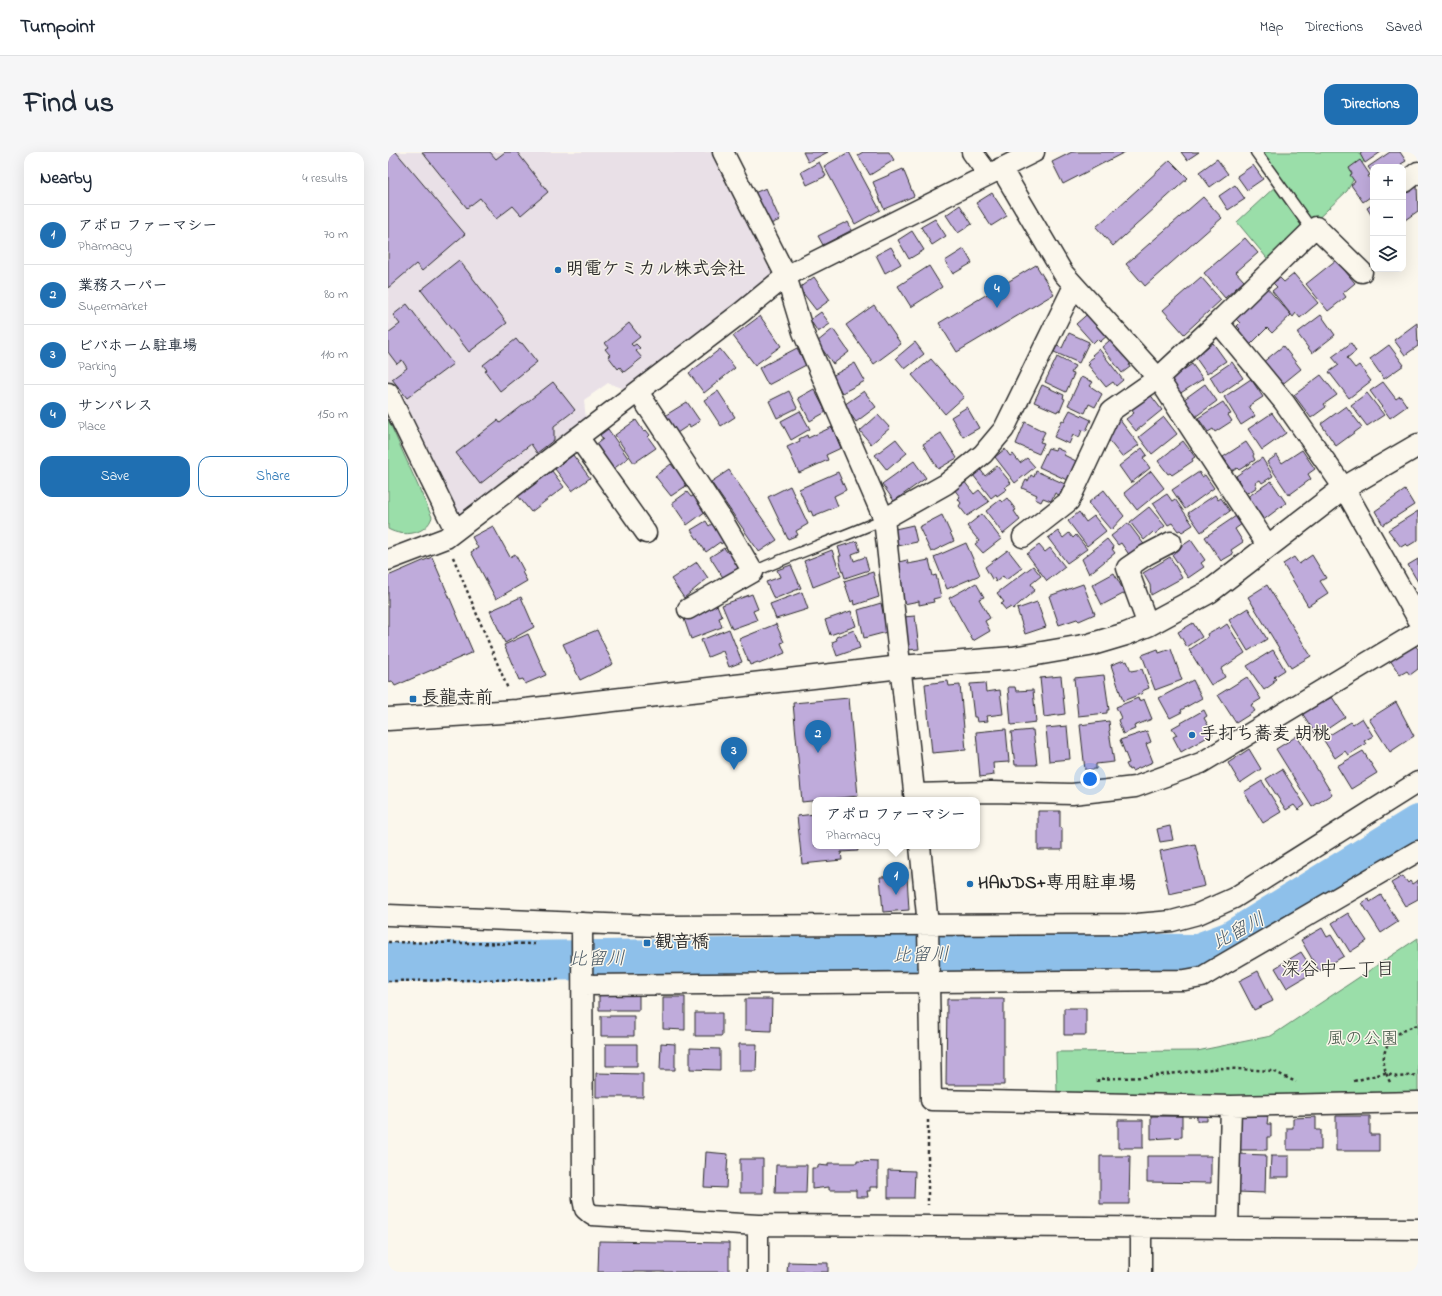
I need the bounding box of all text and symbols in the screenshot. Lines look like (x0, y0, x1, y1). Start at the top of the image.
text: Turnpoint (20, 14, 95, 41)
text: Map (1260, 17, 1283, 38)
text: Directions (1305, 17, 1363, 38)
text: Saved (1385, 17, 1422, 38)
text: Find us (24, 84, 114, 125)
button: Directions (1324, 84, 1418, 125)
map controls (1370, 164, 1406, 272)
button: + (1370, 164, 1406, 200)
text: Nearby (40, 166, 92, 191)
text: 4 results (302, 169, 348, 188)
button: − (1370, 200, 1406, 236)
text: アポロ ファーマシー (78, 215, 217, 237)
text: 1 (51, 225, 55, 244)
text: 70 m (324, 225, 348, 244)
button: layers (1370, 236, 1406, 272)
text: Pharmacy (78, 237, 132, 256)
place label: 明電ケミカル株式会社 (566, 257, 746, 283)
marker: 明電ケミカル株式会社 (553, 265, 563, 275)
text: 業務スーパー (78, 275, 167, 297)
pin: 4 (984, 275, 1010, 308)
text: 2 (50, 285, 56, 304)
text: 80 m (324, 285, 348, 304)
text: Supermarket (78, 297, 148, 316)
text: ビバホーム駐車場 (78, 335, 197, 357)
text: 3 (50, 345, 56, 364)
text: 110 m (321, 345, 348, 364)
text: Parking (78, 357, 116, 376)
text: サンパレス (78, 395, 152, 417)
text: 4 (50, 405, 56, 424)
text: 150 m (317, 405, 348, 424)
text: Place (78, 417, 106, 436)
button: Save (40, 456, 190, 497)
button: Share (198, 456, 348, 497)
place label: 長龍寺前 (421, 686, 493, 712)
marker: 長龍寺前 (408, 694, 418, 704)
pin: 2 (805, 720, 831, 753)
place label: 手打ち蕎麦 胡桃 (1200, 722, 1331, 748)
marker: 手打ち蕎麦 胡桃 (1187, 730, 1197, 740)
pin: 3 (721, 737, 747, 770)
your location (1080, 769, 1100, 789)
popup (812, 797, 980, 849)
text: アポロ ファーマシー (826, 804, 966, 826)
text: Pharmacy (826, 826, 880, 845)
pin: 1 (883, 862, 909, 895)
place label: HANDS+専用駐車場 (978, 871, 1136, 897)
marker: HANDS+専用駐車場 (965, 879, 975, 889)
water label: 比留川 (1207, 907, 1271, 957)
place label: 観音橋 (655, 930, 709, 956)
marker: 観音橋 (642, 938, 652, 948)
water label: 比留川 (892, 942, 950, 970)
water label: 比留川 (568, 946, 626, 974)
district label: 深谷中一丁目 (1281, 957, 1395, 984)
park label: 風の公園 (1327, 1027, 1399, 1053)

